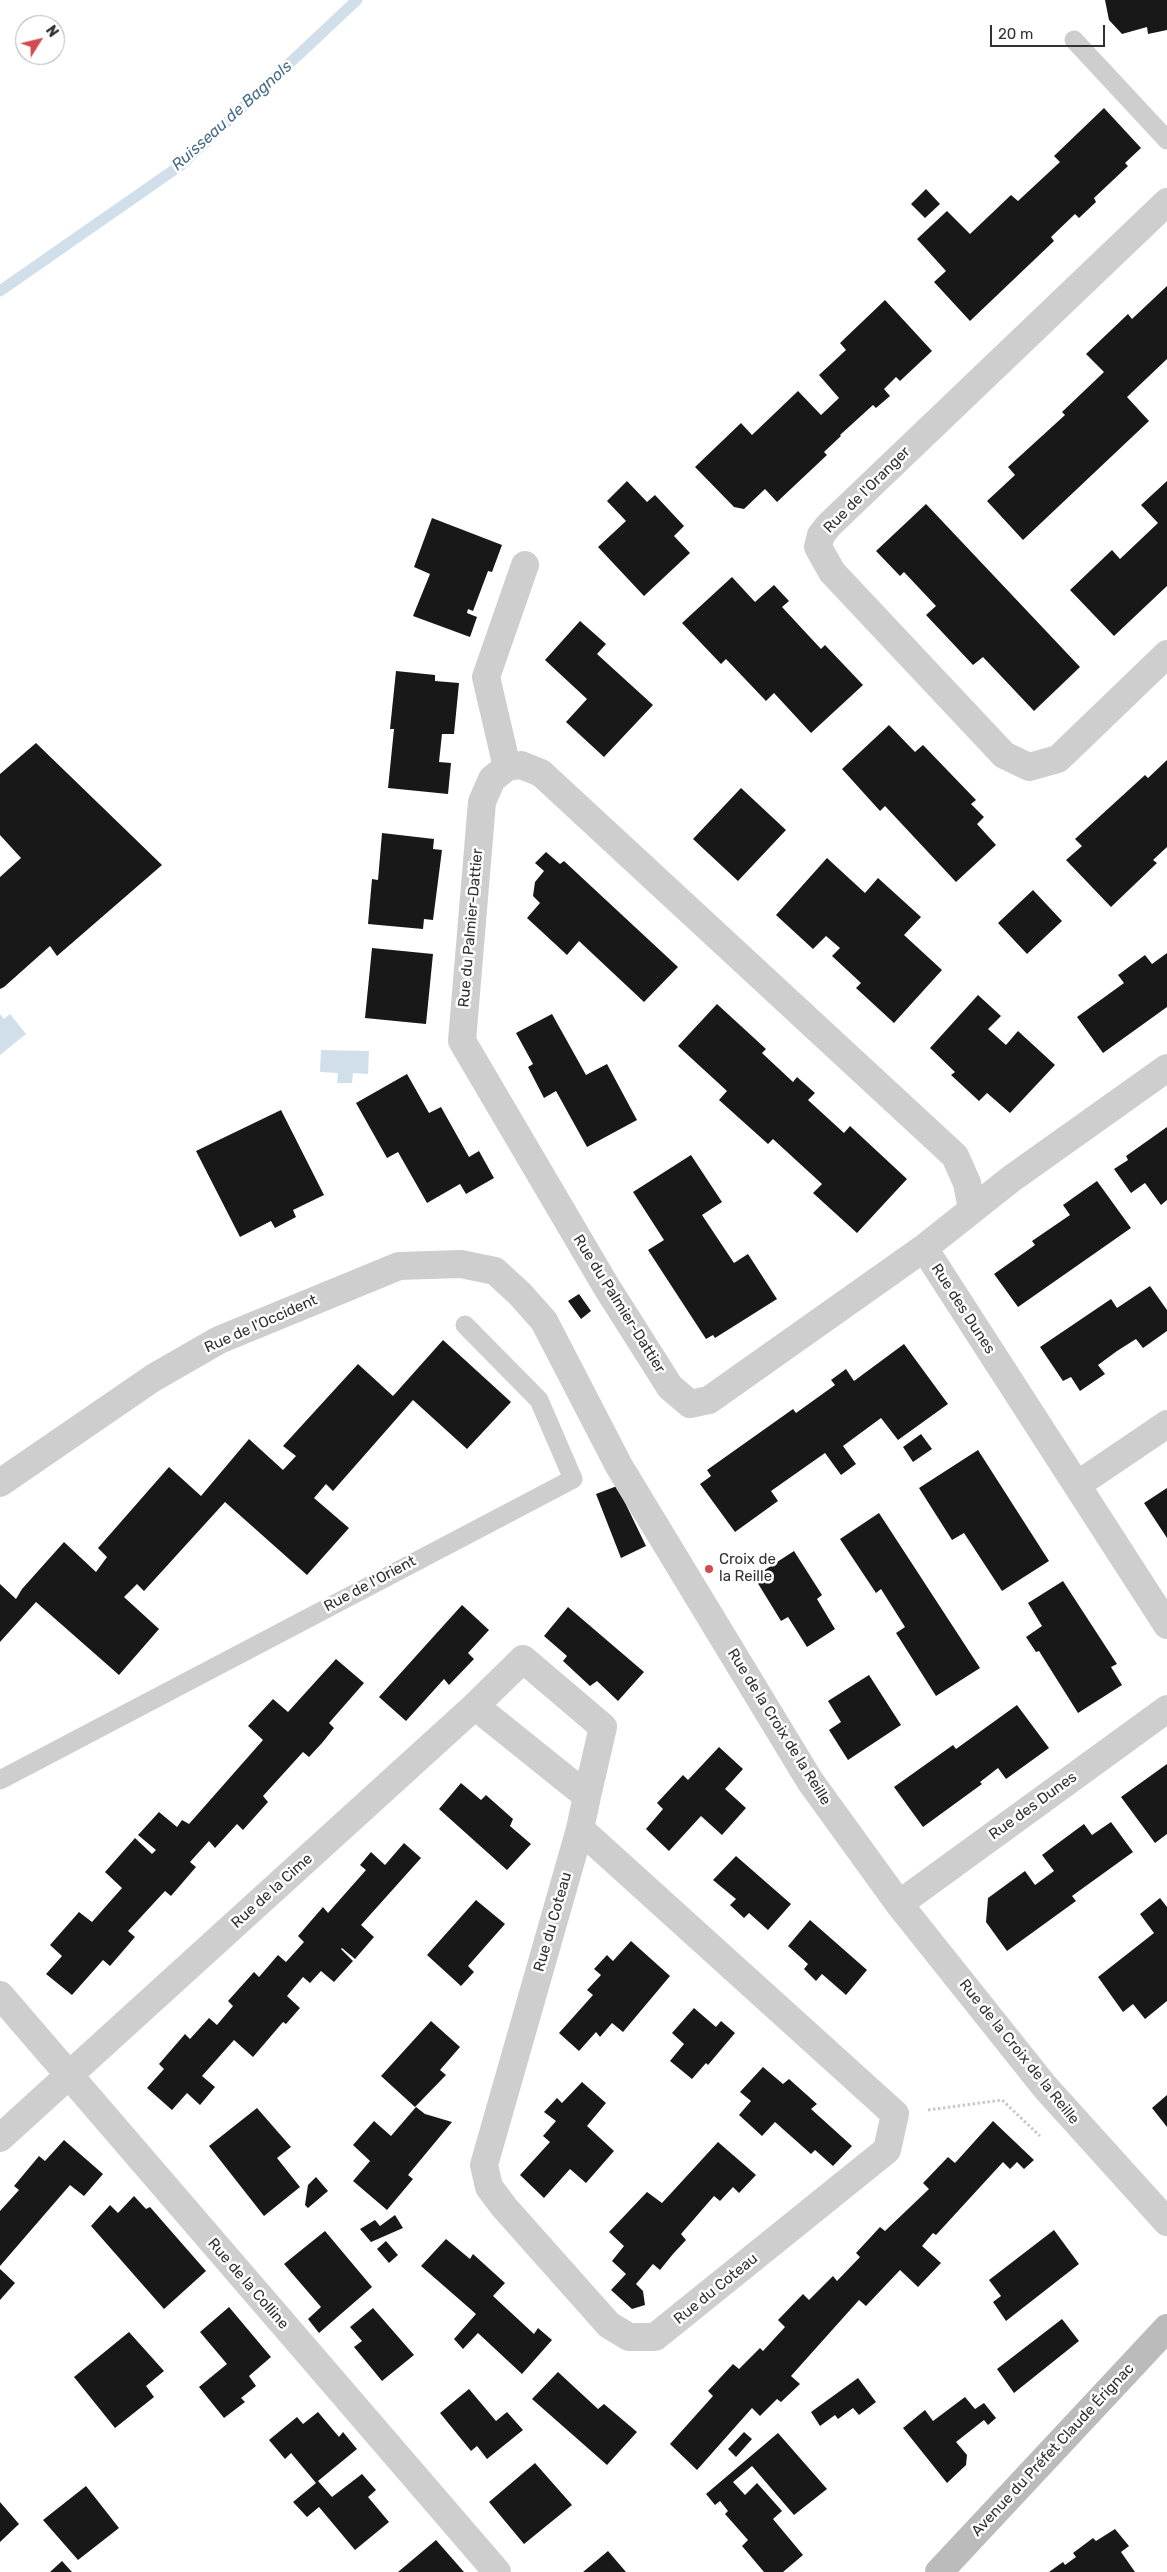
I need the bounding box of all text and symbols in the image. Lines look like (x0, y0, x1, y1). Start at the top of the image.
north arrow (15, 15, 65, 65)
scale bar (992, 15, 1107, 47)
text: N (42, 22, 62, 41)
text: 20 m (998, 25, 1033, 43)
water label: Ruisseau de Bagnols (168, 57, 296, 175)
street label: Rue de l'Oranger (820, 443, 914, 537)
street label: Rue du Palmier-Dattier (455, 848, 487, 1008)
street label: Rue du Palmier-Dattier (569, 1232, 669, 1376)
street label: Rue des Dunes (927, 1260, 999, 1358)
street label: Rue de l'Occident (202, 1291, 320, 1357)
place label: Croix de la Reille (719, 1551, 776, 1586)
street label: Rue de l'Orient (321, 1552, 419, 1616)
marker: Croix de la Reille (703, 1563, 715, 1575)
street label: Rue de la Croix de la Reille (723, 1645, 835, 1809)
street label: Rue des Dunes (986, 1768, 1080, 1844)
street label: Rue de la Cime (228, 1850, 316, 1932)
street label: Rue du Coteau (530, 1870, 576, 1974)
street label: Rue de la Croix de la Reille (955, 1976, 1083, 2128)
street label: Rue de la Colline (204, 2235, 292, 2333)
street label: Rue du Coteau (670, 2250, 762, 2328)
street label: Avenue du Préfet Claude Érignac (968, 2360, 1138, 2540)

